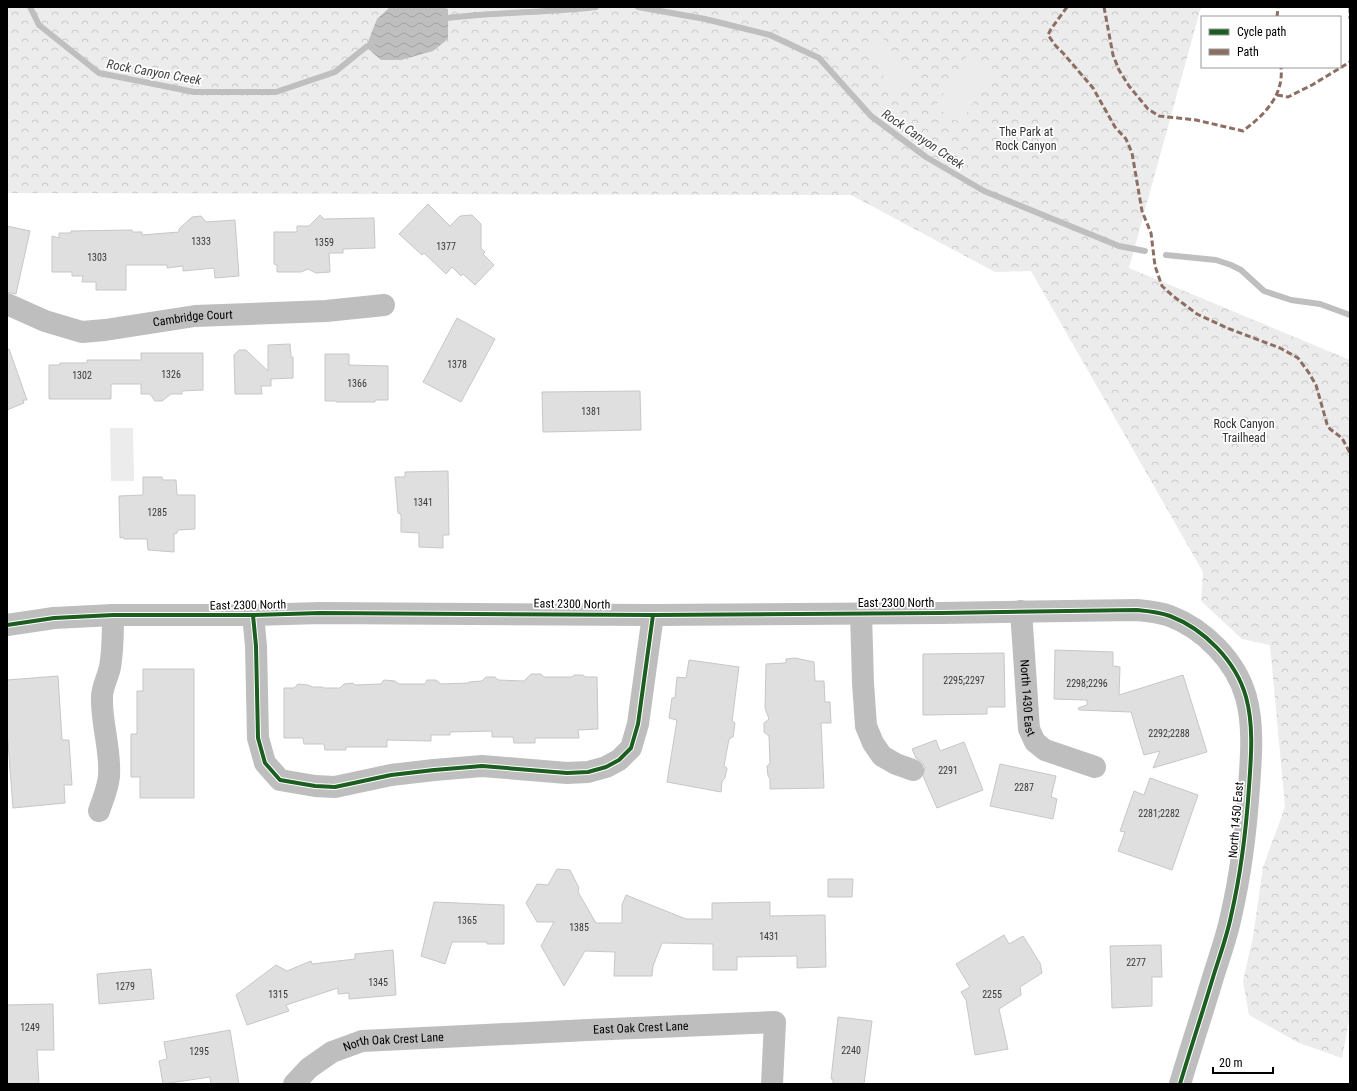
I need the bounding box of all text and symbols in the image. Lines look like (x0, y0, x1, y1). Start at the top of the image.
legend (1201, 16, 1341, 68)
text: Cycle path (1237, 25, 1287, 39)
text: Path (1237, 45, 1259, 59)
water label: Rock Canyon Creek (106, 56, 203, 88)
water label: Rock Canyon Creek (879, 106, 967, 172)
park label: The Park at Rock Canyon (995, 125, 1057, 153)
house number: 1333 (191, 236, 211, 247)
house number: 1359 (314, 237, 334, 248)
house number: 1377 (436, 241, 456, 252)
house number: 1303 (87, 252, 107, 263)
street label: Cambridge Court (152, 308, 233, 329)
house number: 1378 (447, 359, 467, 370)
house number: 1326 (161, 369, 181, 380)
house number: 1302 (72, 370, 92, 381)
house number: 1366 (347, 378, 367, 389)
house number: 1381 (581, 406, 601, 417)
park label: Rock Canyon Trailhead (1213, 417, 1275, 445)
house number: 1341 (413, 497, 433, 508)
house number: 1285 (147, 507, 167, 518)
street label: East 2300 North (534, 596, 611, 612)
street label: East 2300 North (858, 596, 935, 610)
street label: East 2300 North (210, 597, 287, 613)
street label: North 1430 East (1017, 659, 1039, 739)
house number: 2295;2297 (943, 675, 985, 686)
house number: 2298;2296 (1066, 678, 1108, 689)
house number: 2292;2288 (1148, 728, 1190, 739)
house number: 2291 (938, 765, 958, 776)
street label: North 1450 East (1226, 781, 1246, 859)
house number: 2287 (1014, 782, 1034, 793)
house number: 2281;2282 (1138, 808, 1180, 819)
house number: 1365 (457, 915, 477, 926)
house number: 1385 (569, 922, 589, 933)
house number: 1431 (759, 931, 779, 942)
house number: 2277 (1126, 957, 1146, 968)
house number: 1345 (368, 977, 388, 988)
house number: 1279 (115, 981, 135, 992)
house number: 1315 (268, 989, 288, 1000)
house number: 2255 (982, 989, 1002, 1000)
street label: East Oak Crest Lane (593, 1019, 689, 1037)
house number: 1249 (20, 1022, 40, 1033)
street label: North Oak Crest Lane (341, 1030, 444, 1054)
house number: 2240 (841, 1045, 861, 1056)
house number: 1295 (189, 1046, 209, 1057)
scale bar (1213, 1049, 1273, 1075)
text: 20 m (1219, 1056, 1243, 1070)

